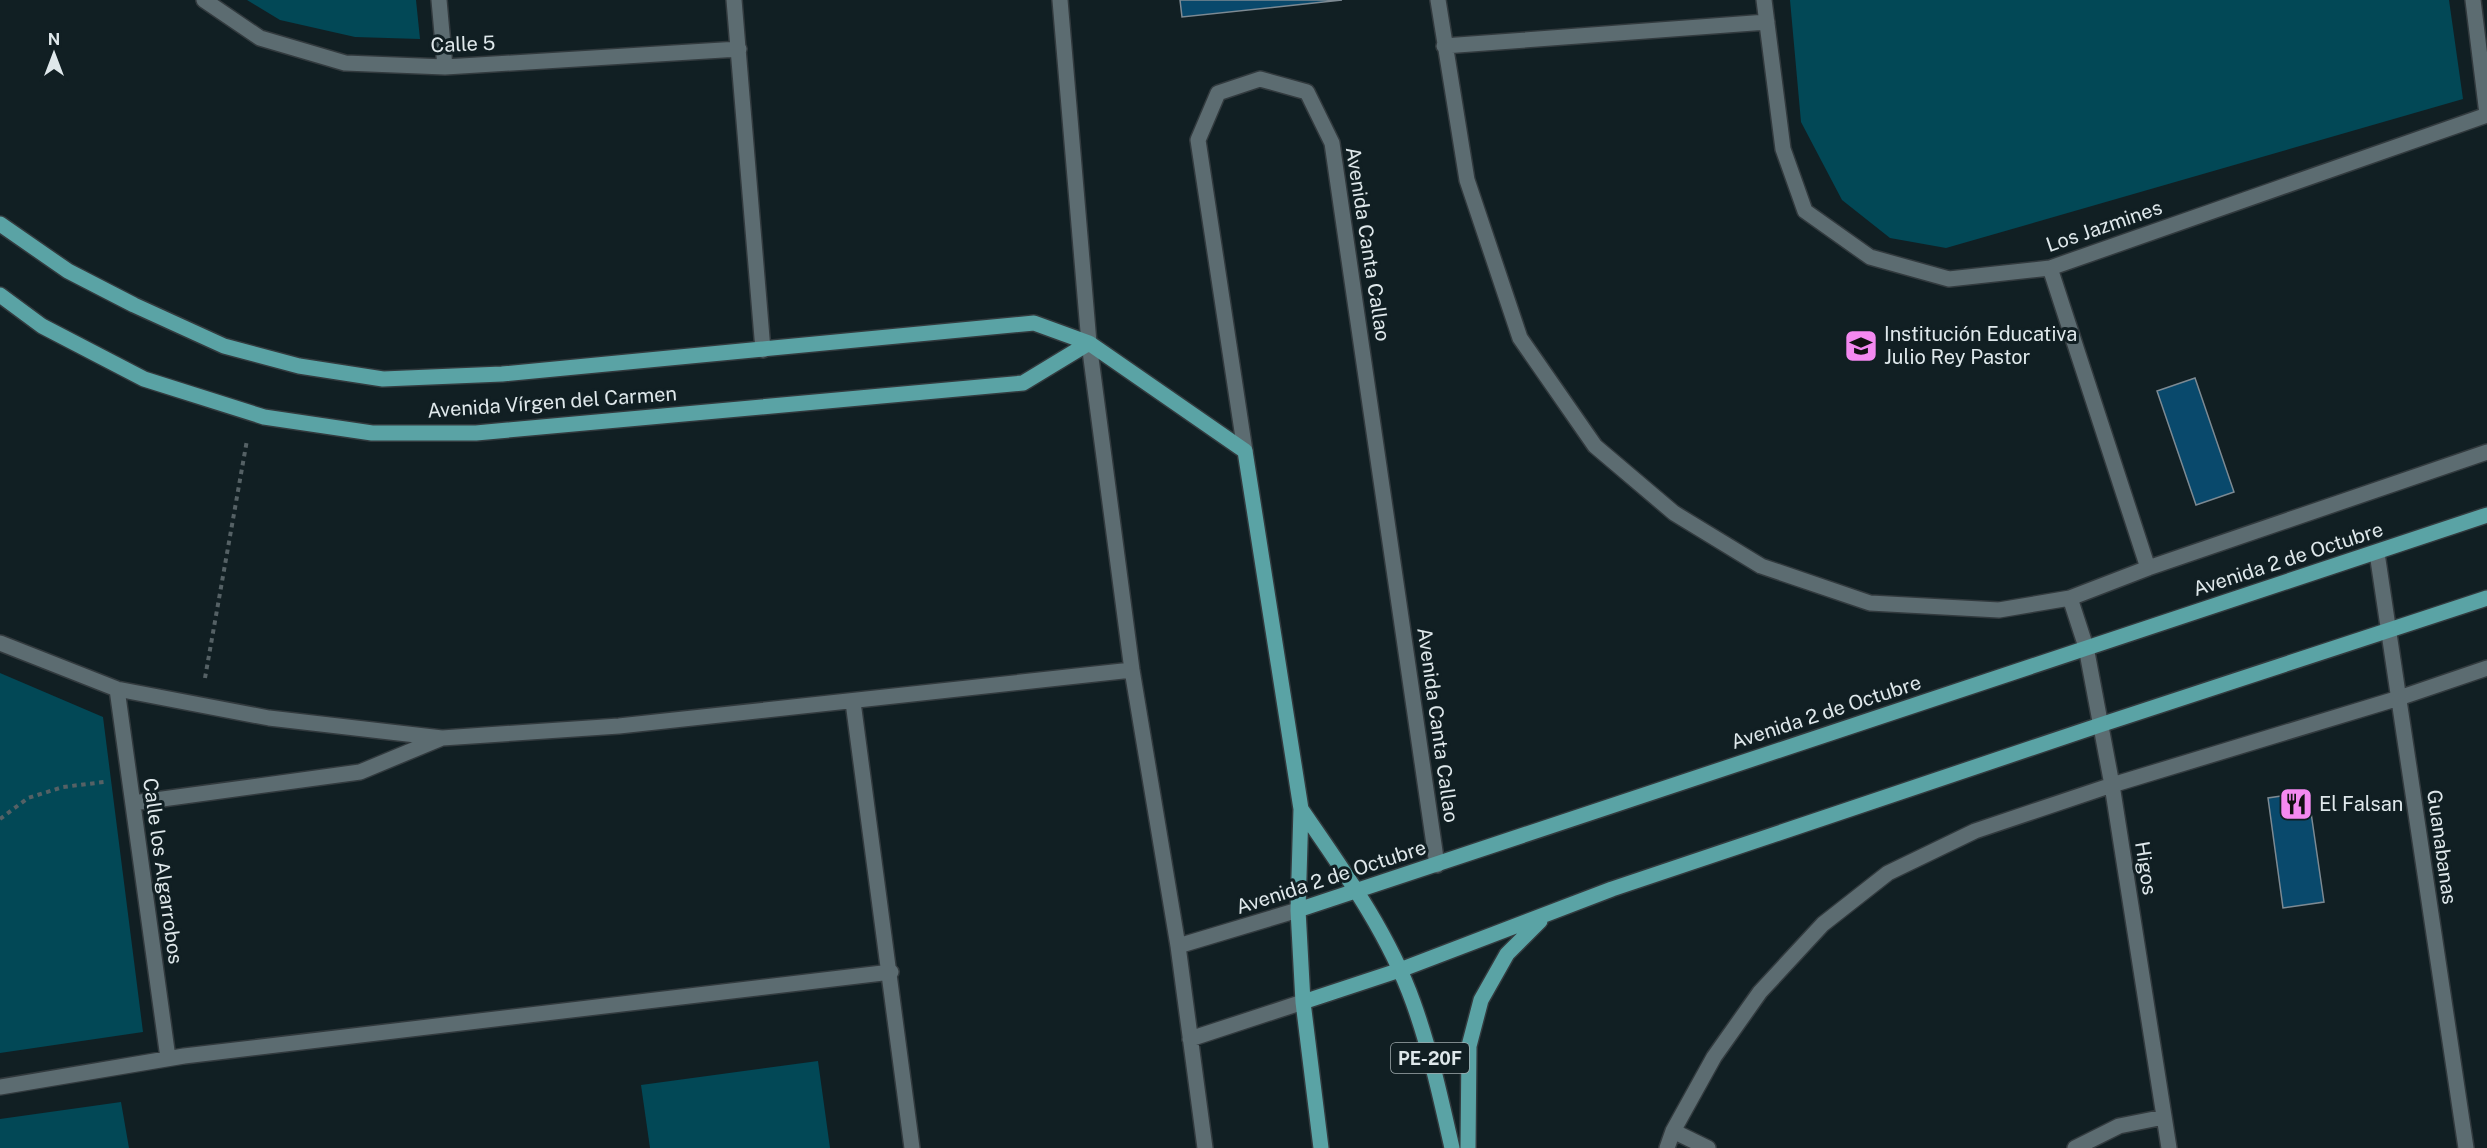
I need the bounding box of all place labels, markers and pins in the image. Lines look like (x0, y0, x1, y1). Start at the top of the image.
place label: Institución Educativa Julio Rey Pastor (1884, 322, 2077, 369)
school or university icon: Institución Educativa Julio Rey Pastor (1843, 328, 1879, 364)
restaurant icon: El Falsan (2278, 786, 2314, 822)
place label: El Falsan (2319, 792, 2403, 816)

